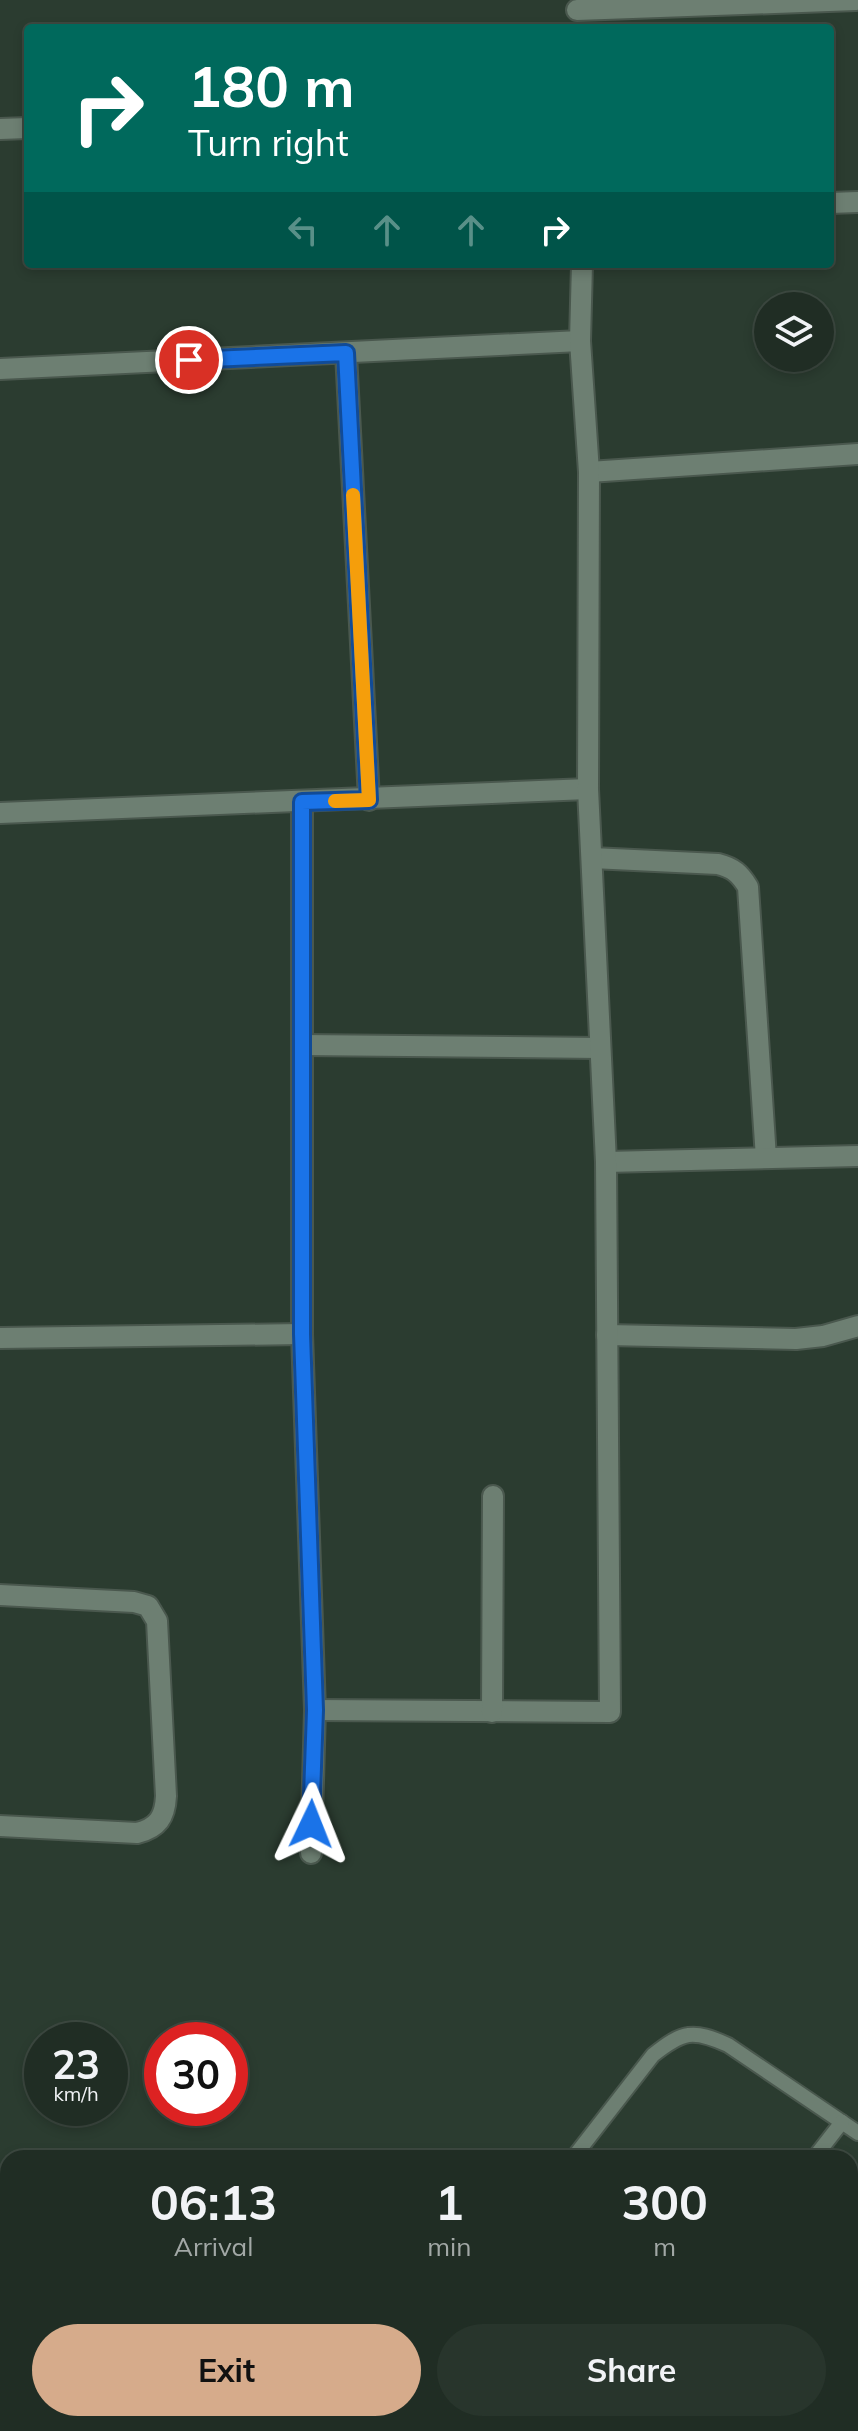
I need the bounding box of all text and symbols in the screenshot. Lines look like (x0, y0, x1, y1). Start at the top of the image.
text: 180 m (188, 51, 355, 121)
icon: right (56, 56, 160, 160)
text: Turn right (188, 120, 349, 165)
icon: left (281, 208, 325, 252)
icon: ahead (365, 208, 409, 252)
icon: ahead (449, 208, 493, 252)
icon: right (533, 208, 577, 252)
map controls (754, 292, 834, 372)
button: layers (754, 292, 834, 372)
pin (155, 326, 223, 394)
icon: arrive (167, 338, 211, 382)
position arrow (269, 1782, 353, 1866)
speed limit sign: 30 (144, 2022, 248, 2126)
text: 23 (52, 2039, 100, 2089)
text: km/h (53, 2081, 99, 2106)
text: 06:13 (150, 2172, 277, 2232)
text: 1 (435, 2172, 464, 2232)
text: 300 (622, 2172, 708, 2232)
text: Arrival (174, 2230, 253, 2263)
text: min (427, 2230, 471, 2263)
text: m (653, 2230, 676, 2263)
button: Exit (32, 2324, 421, 2416)
button: Share (437, 2324, 826, 2416)

